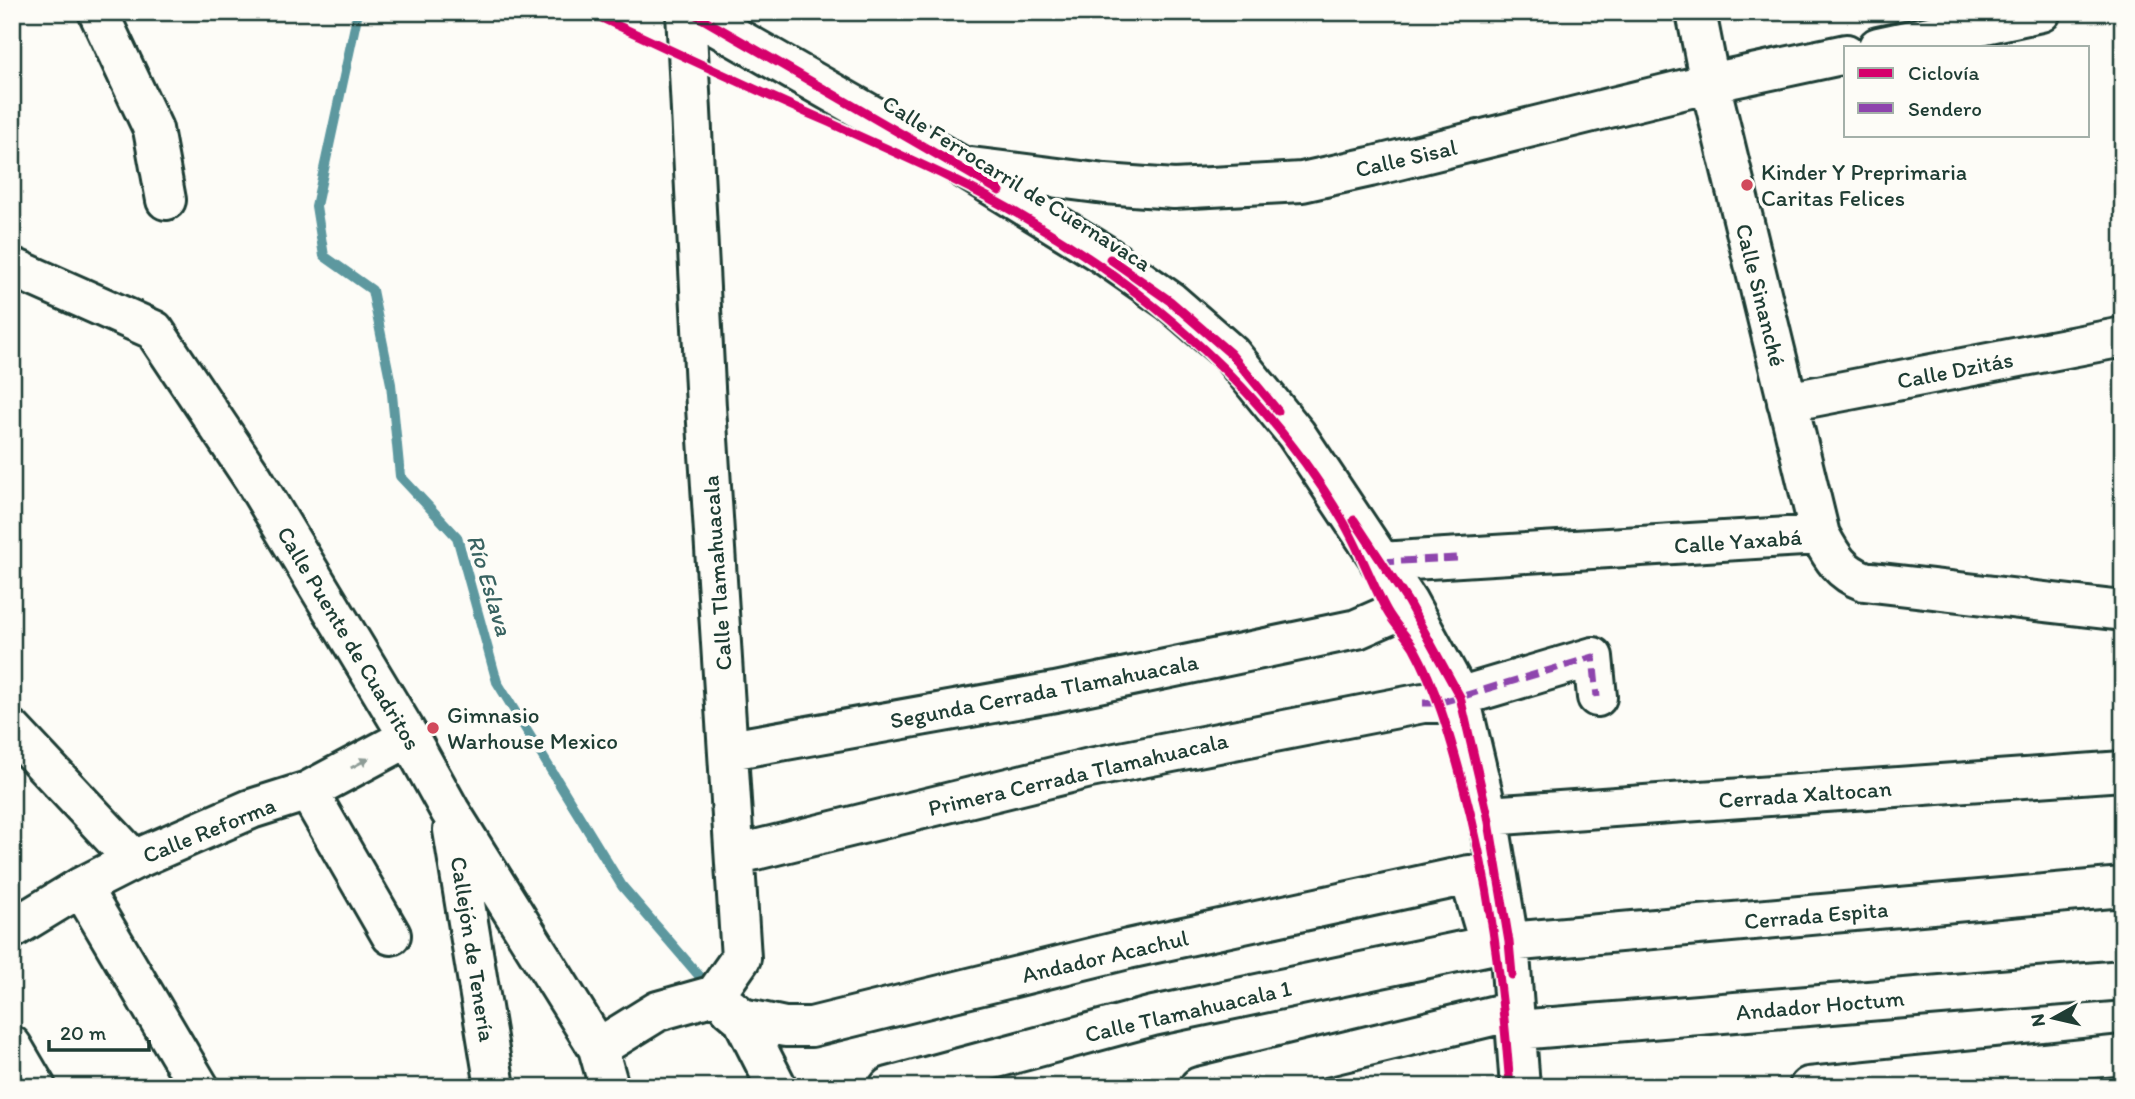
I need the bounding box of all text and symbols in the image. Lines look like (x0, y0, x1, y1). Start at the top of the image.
legend (1844, 46, 2090, 136)
text: Ciclovía (1908, 60, 1979, 85)
street label: Calle Ferrocarril de Cuernavaca (877, 89, 1157, 277)
text: Sendero (1908, 96, 1982, 121)
street label: Calle Sisal (1352, 133, 1460, 183)
place label: Kinder Y Preprimaria Caritas Felices (1761, 158, 1967, 212)
marker: Kinder Y Preprimaria Caritas Felices (1739, 177, 1755, 193)
street label: Calle Sinanché (1730, 221, 1792, 369)
street label: Calle Dzitás (1894, 345, 2016, 395)
street label: Calle Tlamahuacala (696, 475, 738, 671)
street label: Calle Puente de Cuadritos (271, 521, 427, 755)
street label: Calle Yaxabá (1673, 523, 1803, 559)
water label: Río Eslava (461, 531, 519, 640)
street label: Segunda Cerrada Tlamahuacala (887, 647, 1201, 735)
place label: Gimnasio Warhouse Mexico (447, 701, 618, 755)
marker: Gimnasio Warhouse Mexico (425, 720, 441, 736)
street label: Primera Cerrada Tlamahuacala (925, 726, 1231, 822)
one-way arrow (350, 757, 370, 768)
street label: Cerrada Xaltocan (1717, 774, 1893, 814)
street label: Calle Reforma (139, 791, 279, 869)
street label: Callejón de Tenería (445, 854, 501, 1044)
street label: Cerrada Espita (1743, 895, 1889, 935)
street label: Andador Acachul (1019, 923, 1191, 989)
street label: Calle Tlamahuacala 1 (1082, 974, 1294, 1048)
street label: Andador Hoctum (1734, 984, 1906, 1026)
north arrow (2020, 984, 2090, 1054)
scale bar (49, 1008, 149, 1052)
text: N (2025, 1012, 2050, 1028)
text: 20 m (60, 1020, 107, 1045)

